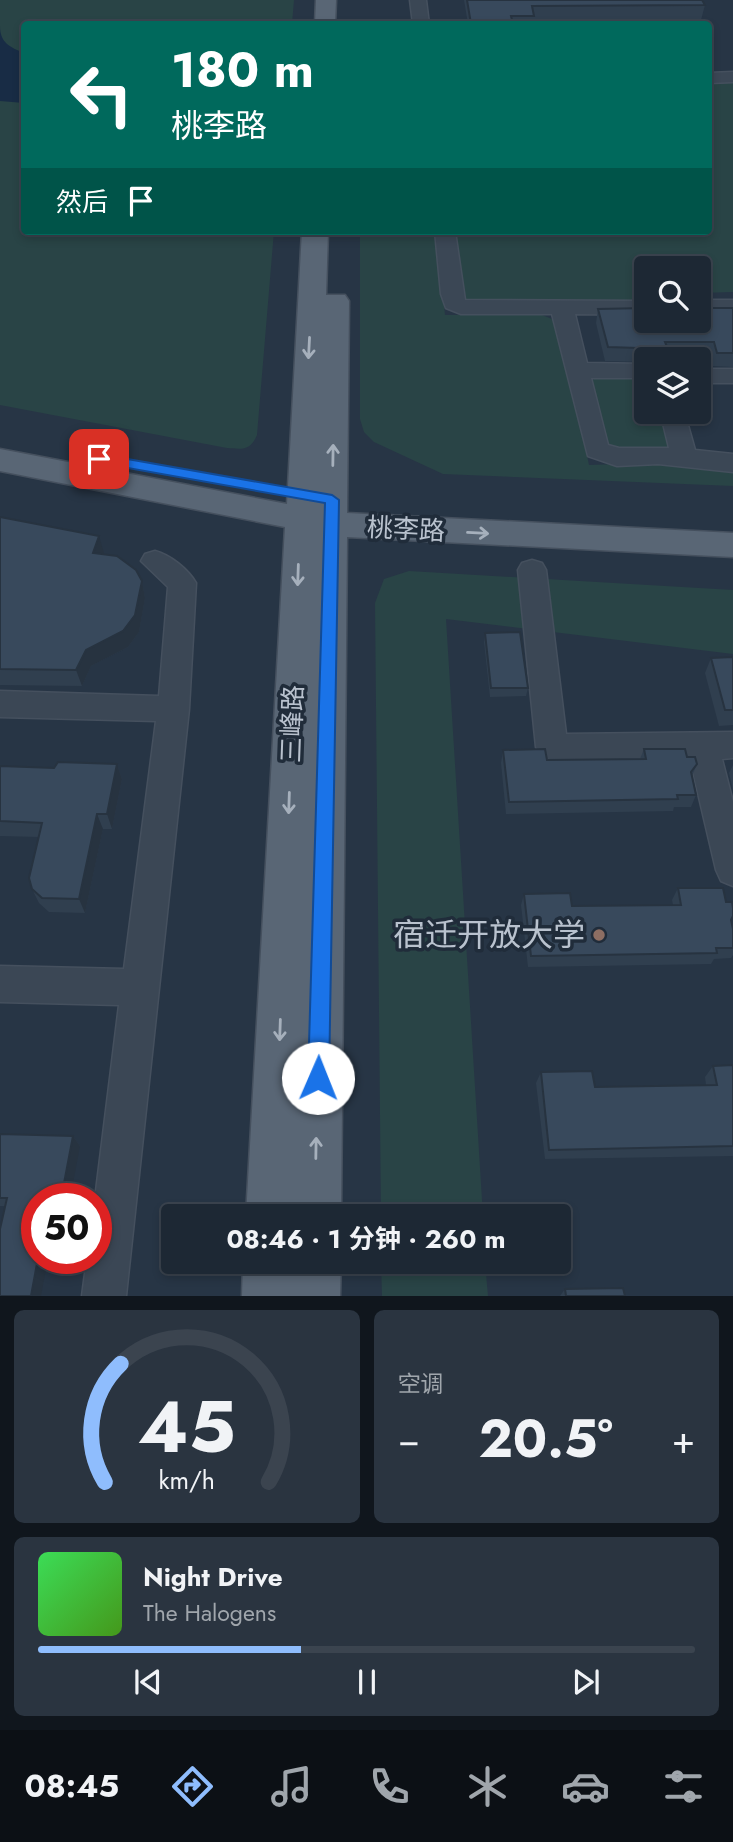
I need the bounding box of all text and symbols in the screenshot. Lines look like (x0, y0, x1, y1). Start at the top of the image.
text: 180 m (171, 35, 314, 105)
icon: left (56, 49, 147, 140)
text: 桃李路 (171, 103, 267, 149)
icon: arrive (122, 182, 160, 220)
text: 然后 (56, 183, 108, 221)
map controls (634, 256, 711, 424)
button: search (634, 256, 711, 333)
one-way arrow (302, 336, 315, 359)
button: layers (634, 347, 711, 424)
pin (69, 429, 129, 489)
icon: arrive (80, 440, 118, 478)
one-way arrow (326, 444, 340, 467)
street label: 桃李路 (366, 508, 446, 550)
one-way arrow (467, 527, 489, 540)
one-way arrow (292, 564, 305, 587)
street label: 三峰路 (272, 684, 312, 764)
one-way arrow (282, 791, 295, 814)
place label: 宿迁开放大学 (393, 912, 585, 958)
marker: 宿迁开放大学 (591, 927, 607, 943)
one-way arrow (273, 1018, 286, 1041)
position arrow (281, 1041, 355, 1115)
one-way arrow (310, 1137, 323, 1160)
speed limit sign: 50 (21, 1183, 112, 1274)
text: 08:46 · 1 分钟 · 260 m (226, 1220, 506, 1258)
text: 空调 (398, 1367, 444, 1401)
text: 45 (138, 1375, 236, 1480)
text: 20.5° (479, 1401, 613, 1477)
text: − (398, 1412, 420, 1467)
text: + (672, 1412, 695, 1467)
text: km/h (158, 1462, 215, 1498)
text: Night Drive (143, 1558, 283, 1596)
text: The Halogens (143, 1596, 276, 1630)
icon: previous (129, 1663, 167, 1701)
icon: pause (348, 1663, 386, 1701)
icon: next (567, 1663, 605, 1701)
icon: directions (168, 1762, 217, 1811)
icon: music (267, 1762, 316, 1811)
icon: phone (365, 1762, 414, 1811)
icon: climate (463, 1762, 512, 1811)
icon: car (561, 1762, 610, 1811)
icon: filters (659, 1762, 708, 1811)
text: 08:45 (25, 1763, 119, 1809)

